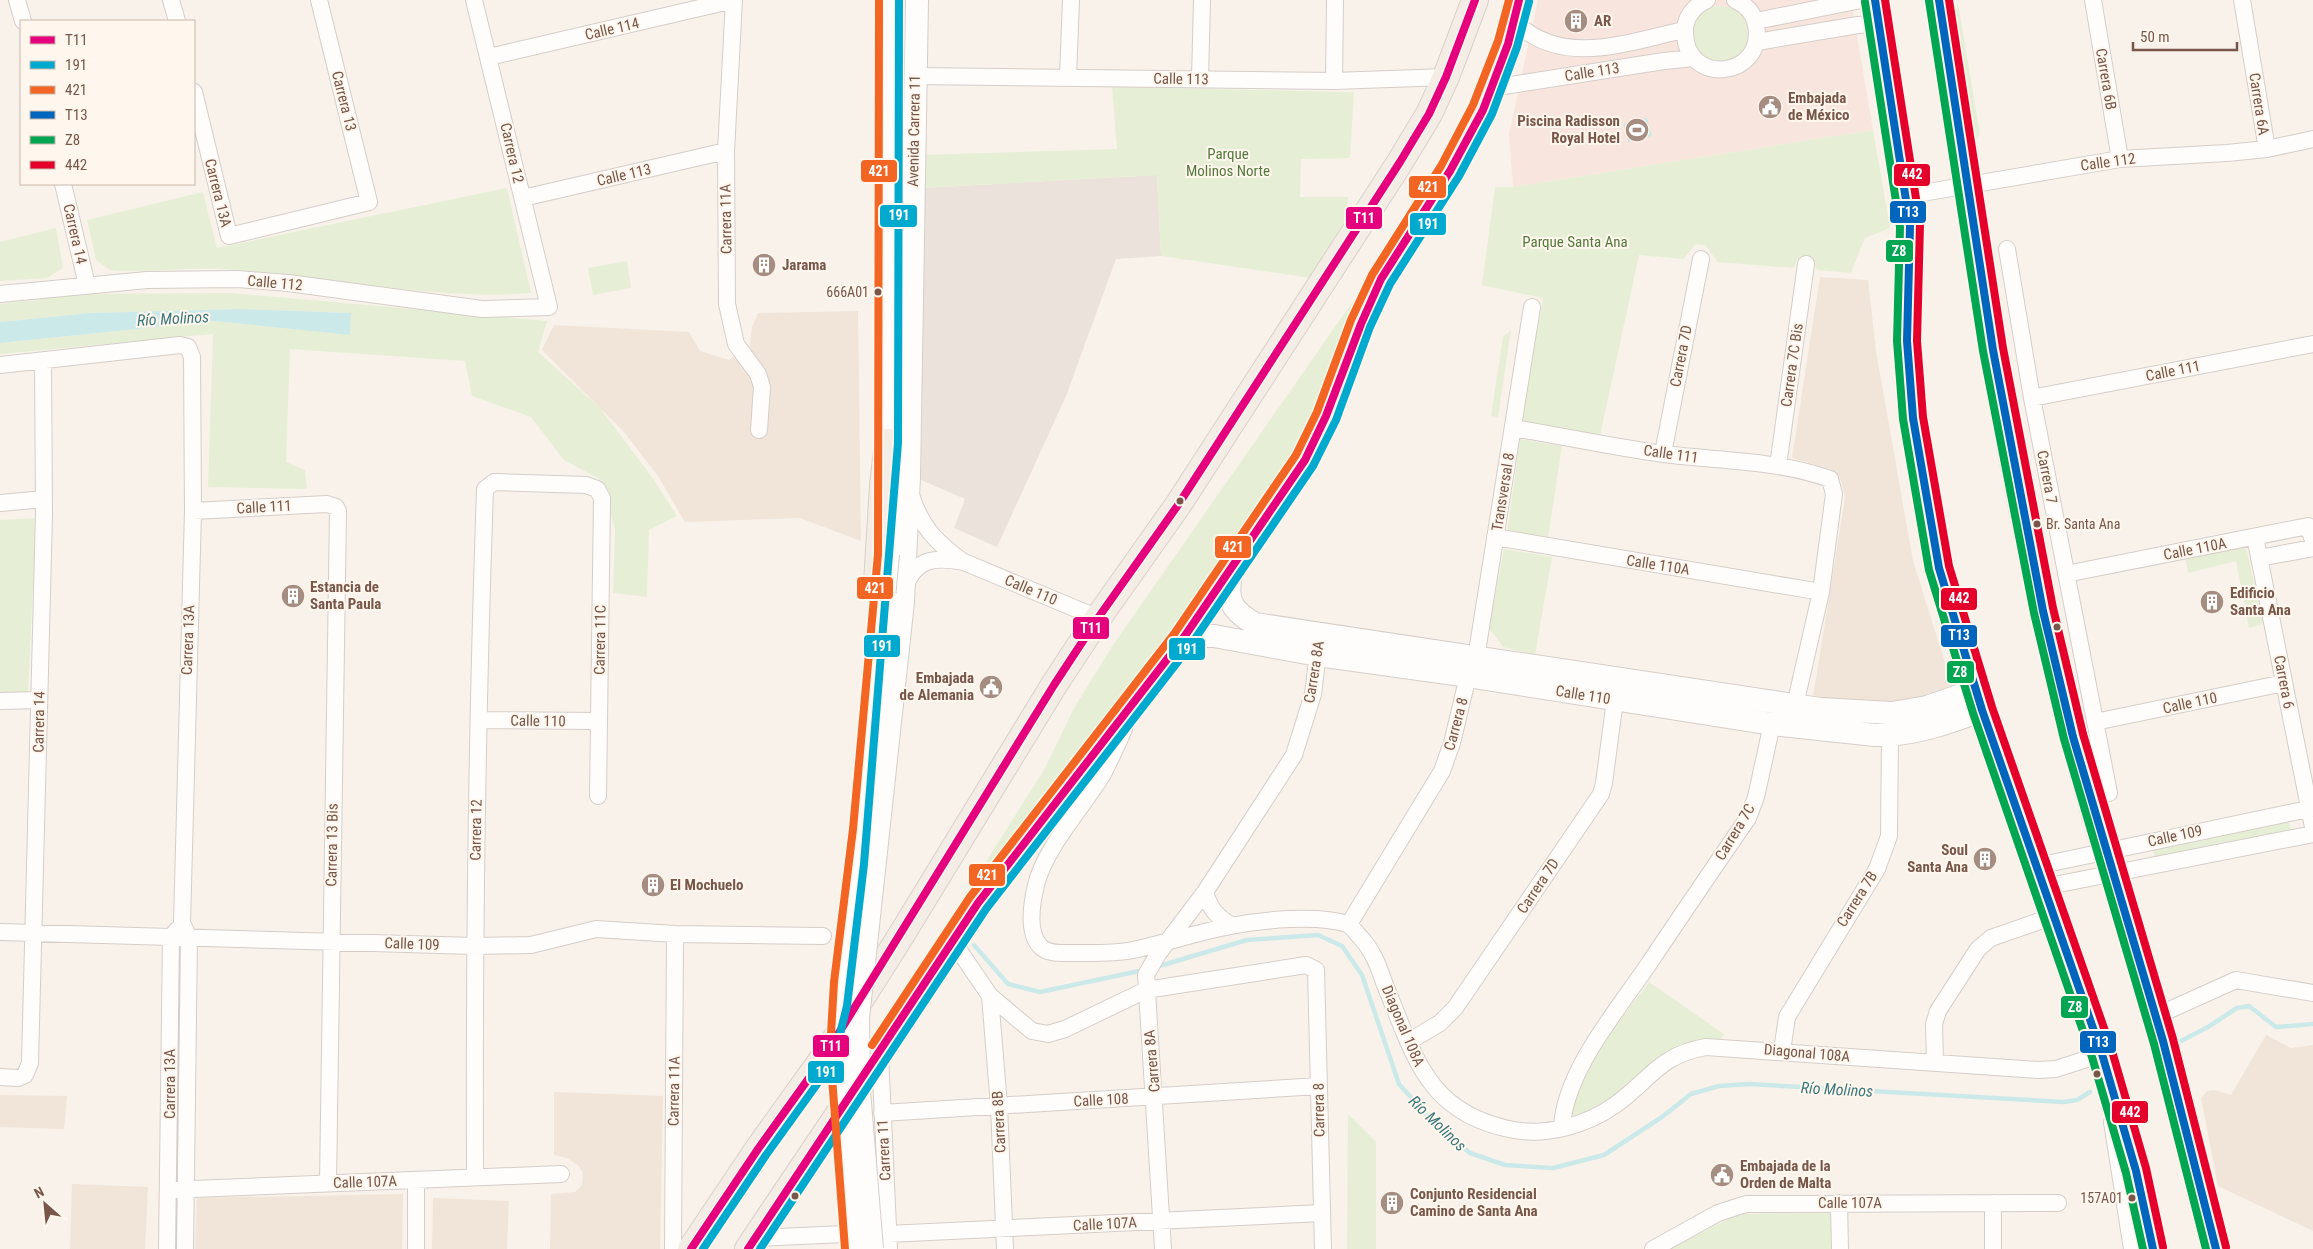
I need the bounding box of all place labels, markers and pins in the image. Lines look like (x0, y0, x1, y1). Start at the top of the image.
building icon: AR (1563, 8, 1589, 34)
place label: AR (1594, 12, 1611, 30)
place label: Embajada de México (1788, 89, 1850, 124)
public building icon: Embajada de México (1757, 94, 1783, 120)
place label: Piscina Radisson Royal Hotel (1517, 112, 1620, 147)
sports icon: Piscina Radisson Royal Hotel (1624, 117, 1650, 143)
building icon: Jarama (751, 252, 777, 278)
place label: Jarama (782, 256, 826, 274)
place label: 666A01 (826, 284, 869, 300)
marker: 666A01 (873, 287, 883, 297)
unlabelled marker (1175, 496, 1185, 506)
place label: Br. Santa Ana (2046, 516, 2120, 532)
marker: Br. Santa Ana (2032, 519, 2042, 529)
place label: Estancia de Santa Paula (310, 578, 381, 613)
building icon: Estancia de Santa Paula (280, 583, 306, 609)
place label: Edificio Santa Ana (2230, 584, 2291, 619)
building icon: Edificio Santa Ana (2199, 589, 2225, 615)
unlabelled marker (2052, 622, 2062, 632)
place label: Embajada de Alemania (900, 669, 974, 704)
public building icon: Embajada de Alemania (978, 674, 1004, 700)
place label: Soul Santa Ana (1907, 841, 1968, 876)
building icon: Soul Santa Ana (1972, 846, 1998, 872)
building icon: El Mochuelo (640, 872, 666, 898)
place label: El Mochuelo (670, 876, 744, 894)
unlabelled marker (2092, 1069, 2102, 1079)
place label: Embajada de la Orden de Malta (1740, 1157, 1831, 1192)
public building icon: Embajada de la Orden de Malta (1709, 1162, 1735, 1188)
place label: Conjunto Residencial Camino de Santa Ana (1410, 1185, 1538, 1220)
building icon: Conjunto Residencial Camino de Santa Ana (1379, 1190, 1405, 1216)
place label: 157A01 (2080, 1190, 2123, 1206)
unlabelled marker (790, 1191, 800, 1201)
marker: 157A01 (2127, 1193, 2137, 1203)

